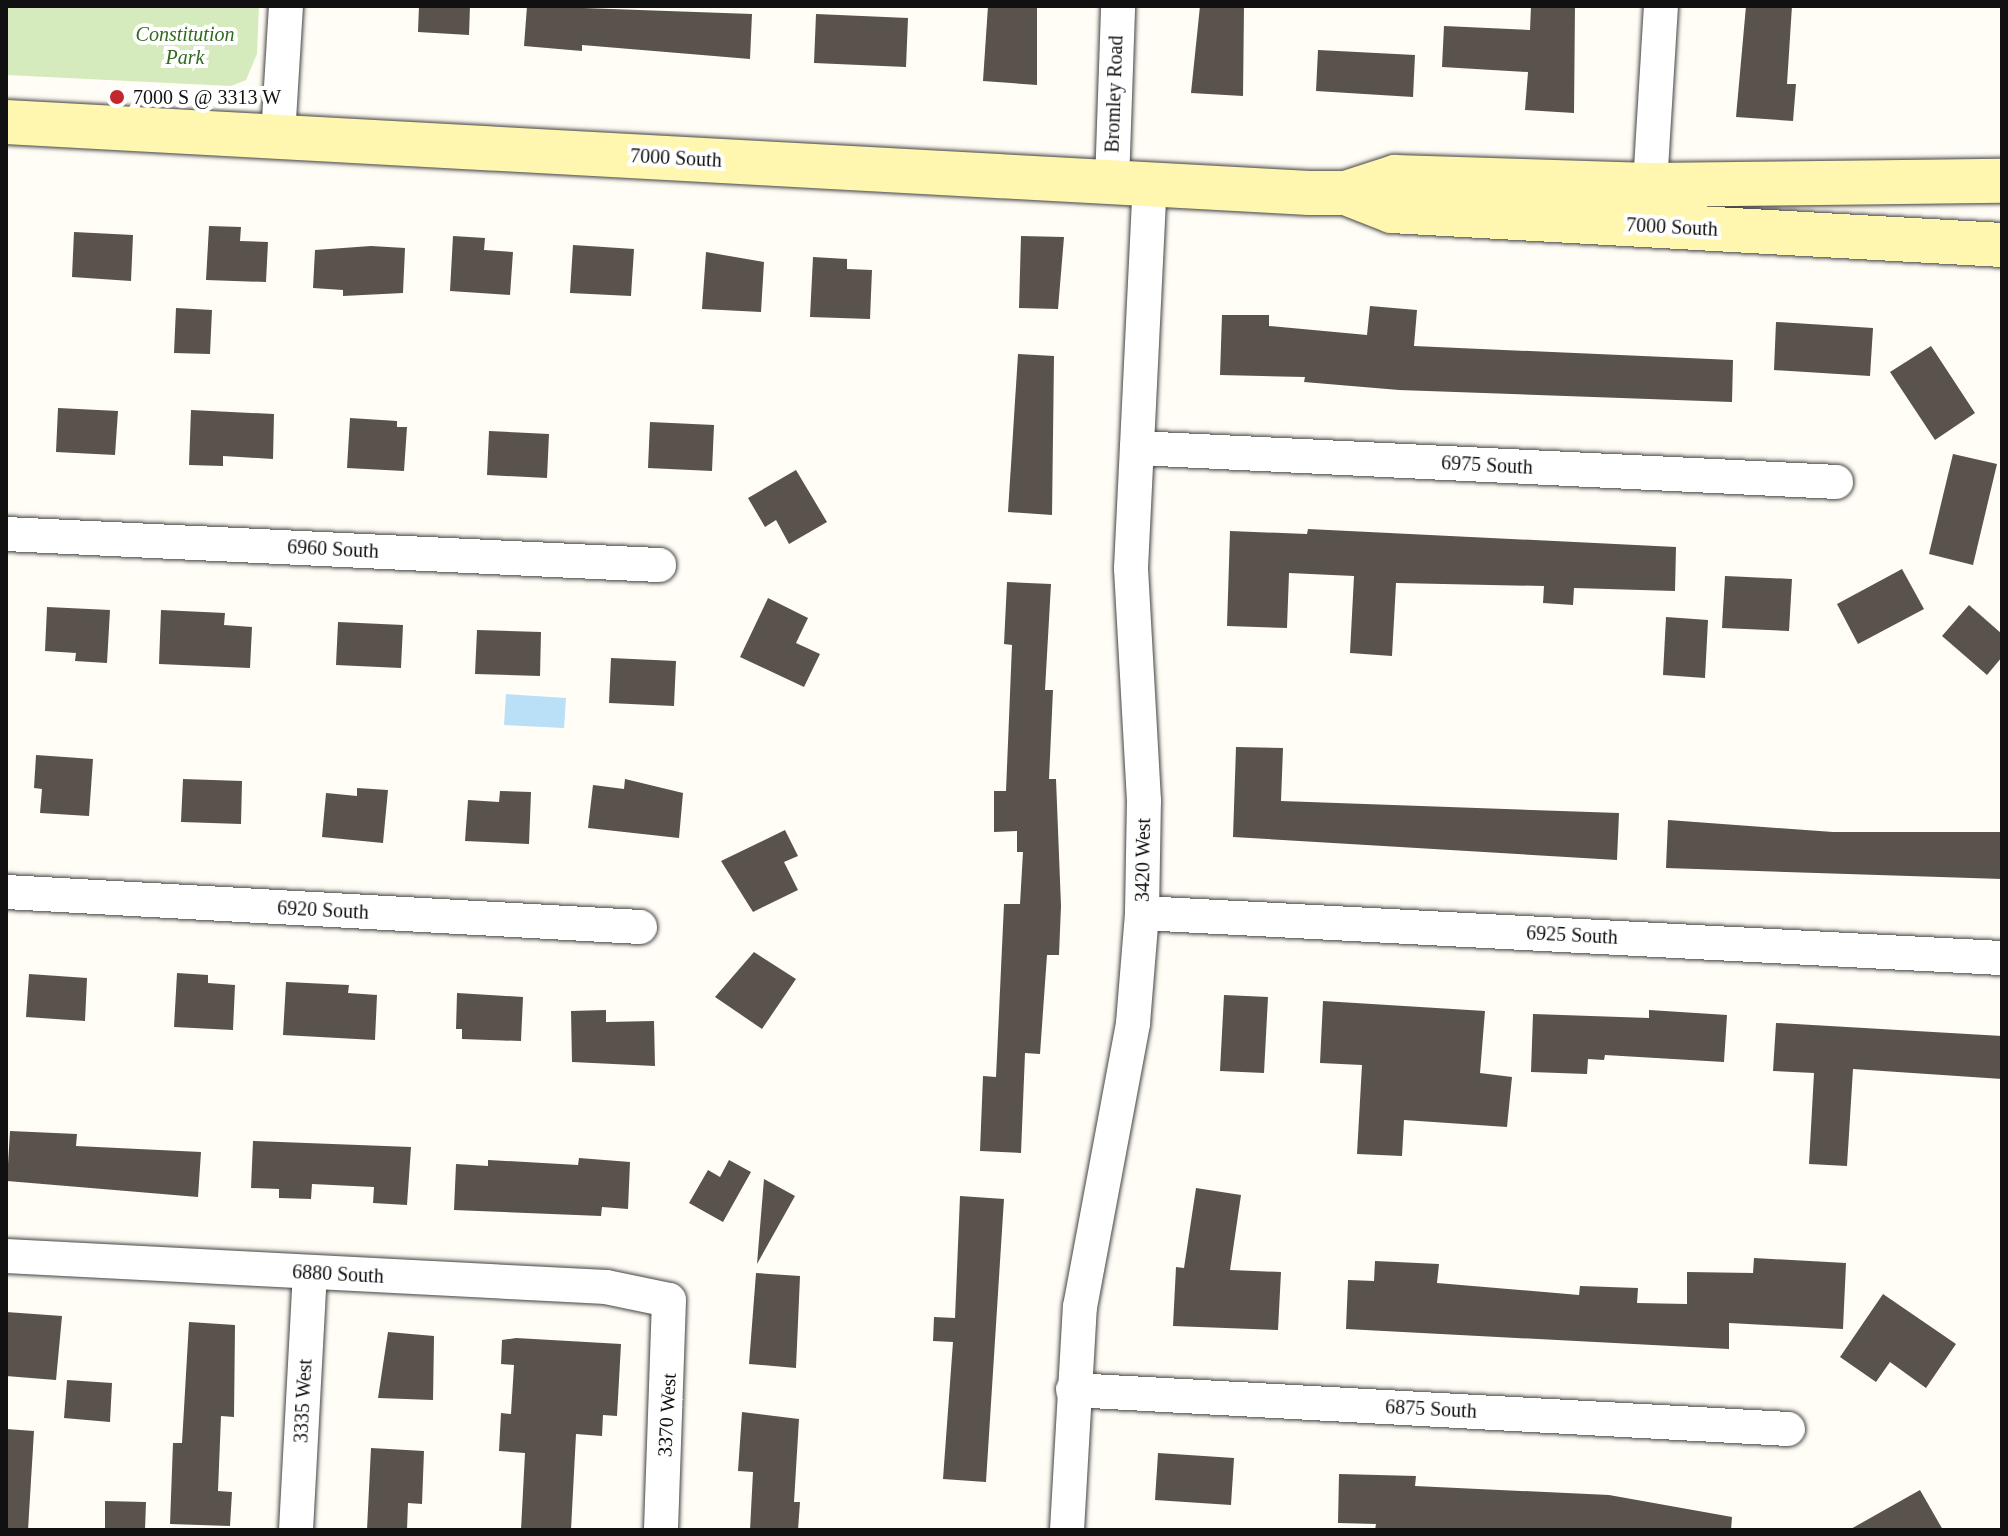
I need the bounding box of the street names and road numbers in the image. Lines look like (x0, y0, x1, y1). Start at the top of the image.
street label: Bromley Road (1100, 35, 1128, 153)
street label: 7000 South (630, 144, 722, 172)
street label: 7000 South (1626, 213, 1718, 241)
street label: 6975 South (1441, 451, 1533, 479)
street label: 6960 South (287, 535, 379, 563)
street label: 3420 West (1130, 818, 1156, 902)
street label: 6920 South (277, 896, 369, 924)
street label: 6925 South (1526, 921, 1618, 949)
street label: 6880 South (292, 1260, 384, 1288)
street label: 3335 West (289, 1358, 317, 1444)
street label: 3370 West (653, 1372, 681, 1458)
street label: 6875 South (1385, 1395, 1477, 1423)

